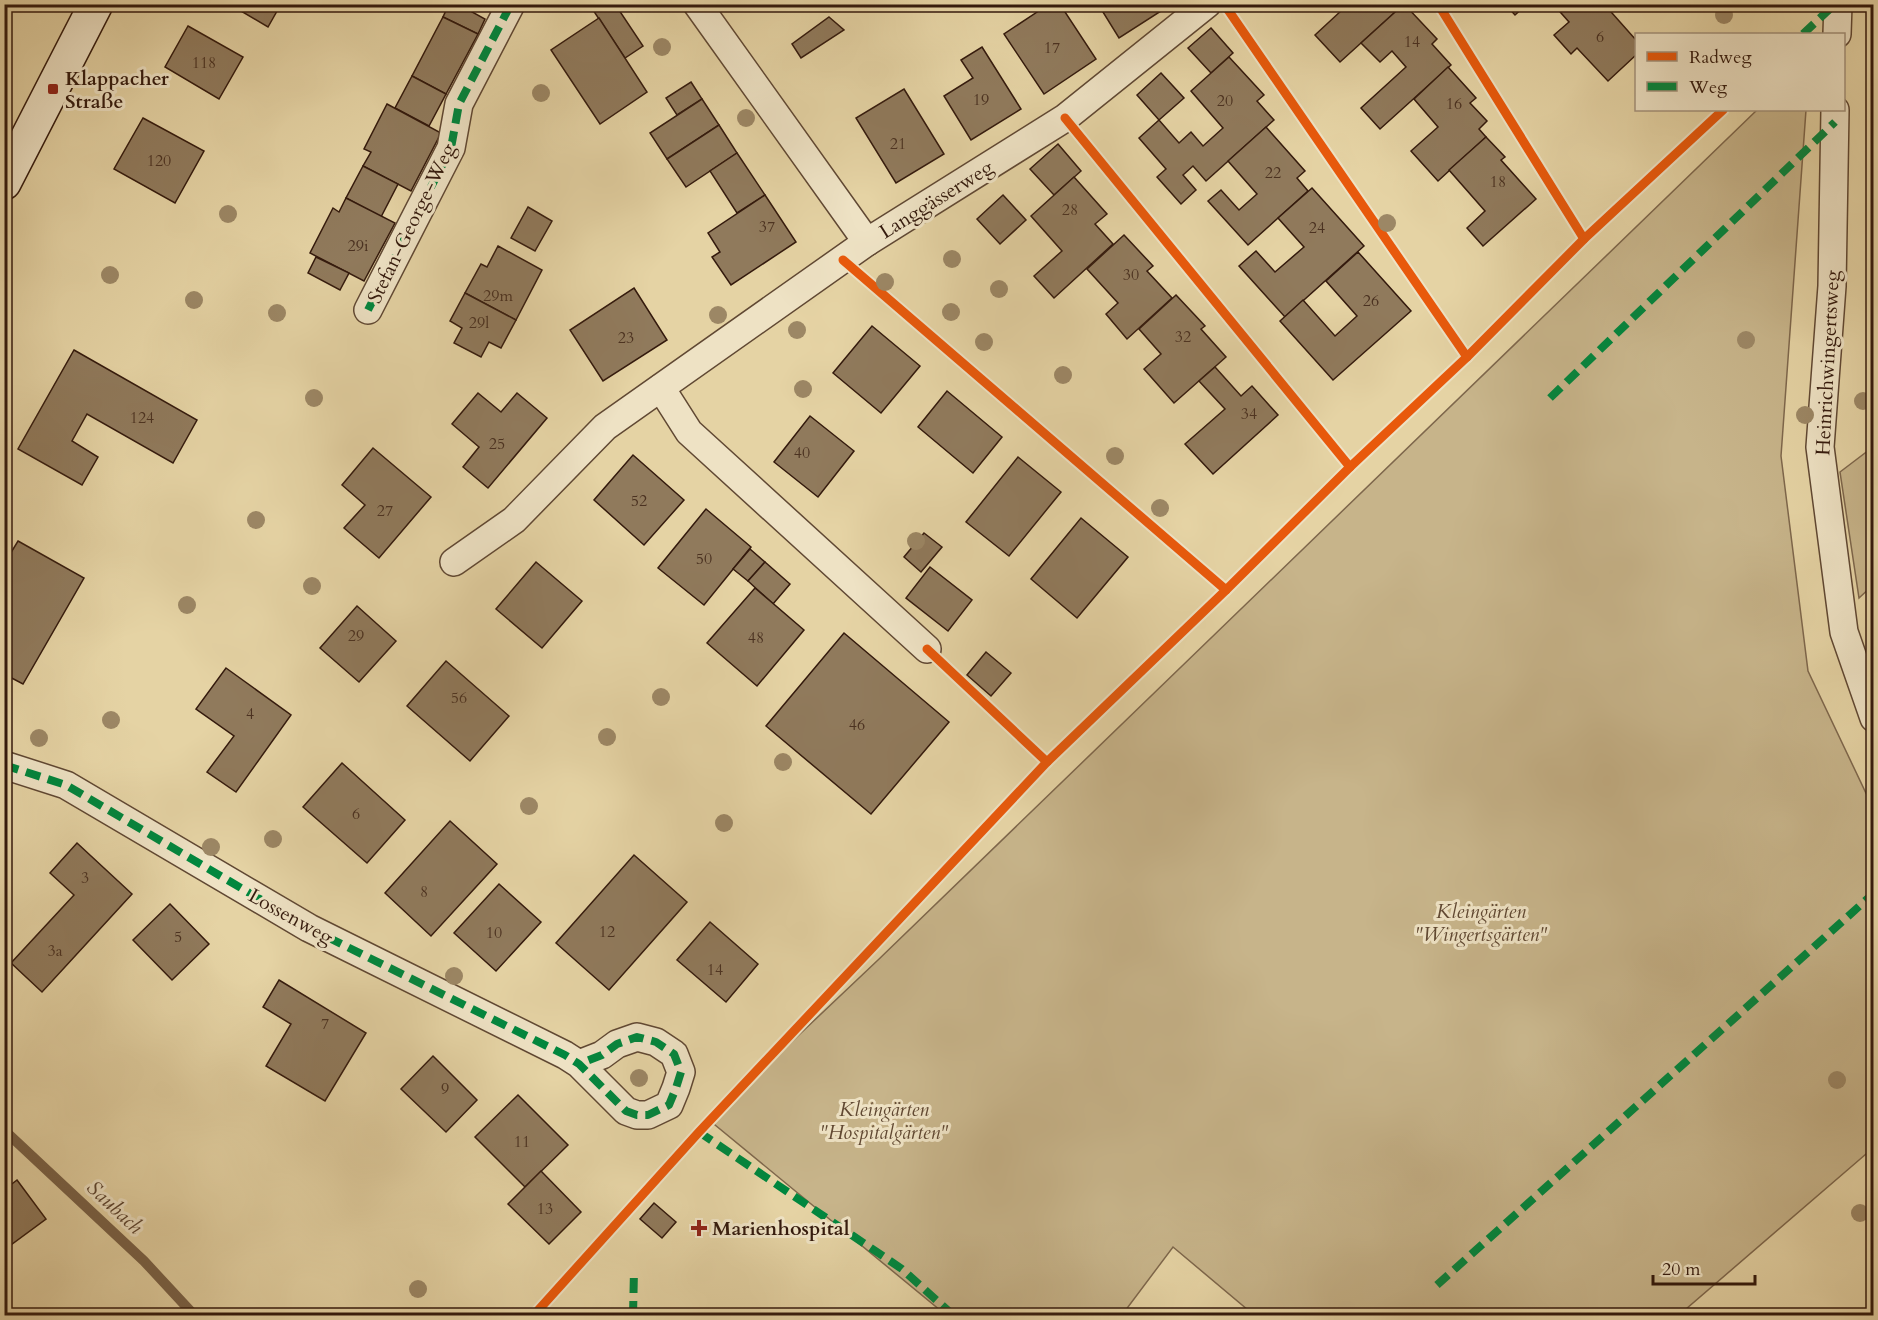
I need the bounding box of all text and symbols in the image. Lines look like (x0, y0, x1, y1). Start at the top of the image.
house number: 6 (1596, 26, 1604, 48)
house number: 14 (1404, 31, 1420, 53)
legend (1635, 33, 1845, 111)
house number: 17 (1044, 37, 1060, 59)
text: Radweg (1689, 45, 1752, 70)
house number: 118 (192, 52, 216, 74)
place label: Klappacher Straße (65, 65, 170, 115)
text: Weg (1688, 75, 1728, 100)
marker: Klappacher Straße (46, 82, 60, 96)
house number: 19 (973, 89, 989, 111)
house number: 20 (1217, 90, 1233, 112)
house number: 16 (1446, 93, 1462, 115)
house number: 21 (890, 133, 906, 155)
street label: Stefan-George-Weg (361, 138, 462, 308)
house number: 120 (147, 150, 171, 172)
street label: Langgässerweg (874, 153, 999, 245)
house number: 22 (1265, 162, 1281, 184)
house number: 18 (1490, 171, 1506, 193)
house number: 28 (1062, 199, 1078, 221)
house number: 37 (759, 216, 775, 238)
house number: 24 (1309, 217, 1325, 239)
house number: 29i (348, 235, 369, 257)
house number: 30 (1123, 264, 1139, 286)
street label: Heinrichwingertsweg (1809, 269, 1846, 456)
house number: 29m (483, 285, 513, 307)
house number: 26 (1363, 290, 1379, 312)
house number: 29l (469, 312, 489, 334)
house number: 32 (1175, 326, 1191, 348)
house number: 23 (618, 327, 634, 349)
house number: 34 (1241, 403, 1257, 425)
house number: 124 (130, 407, 154, 429)
house number: 25 (489, 433, 505, 455)
house number: 40 (794, 442, 810, 464)
house number: 52 (631, 490, 647, 512)
house number: 27 (377, 500, 393, 522)
house number: 50 (696, 548, 712, 570)
house number: 29 (348, 625, 364, 647)
house number: 48 (748, 627, 764, 649)
house number: 56 (451, 687, 467, 709)
house number: 4 (246, 703, 254, 725)
house number: 46 (849, 714, 865, 736)
house number: 6 (352, 803, 360, 825)
house number: 3 (81, 867, 89, 889)
house number: 8 (420, 881, 428, 903)
street label: Lossenweg (244, 882, 339, 951)
park label: Kleingärten "Wingertsgärten" (1415, 898, 1547, 948)
house number: 12 (599, 921, 615, 943)
house number: 10 (486, 922, 502, 944)
house number: 5 (174, 926, 182, 948)
house number: 3a (47, 940, 63, 962)
house number: 14 (707, 959, 723, 981)
house number: 7 (321, 1013, 329, 1035)
house number: 9 (441, 1078, 449, 1100)
park label: Kleingärten "Hospitalgärten" (820, 1096, 948, 1146)
house number: 11 (514, 1131, 530, 1153)
water label: Saubach (80, 1174, 149, 1241)
house number: 13 (537, 1198, 553, 1220)
place label: Marienhospital (712, 1215, 850, 1242)
marker: Marienhospital (690, 1219, 708, 1237)
scale bar (1653, 1248, 1755, 1286)
text: 20 m (1662, 1257, 1701, 1282)

